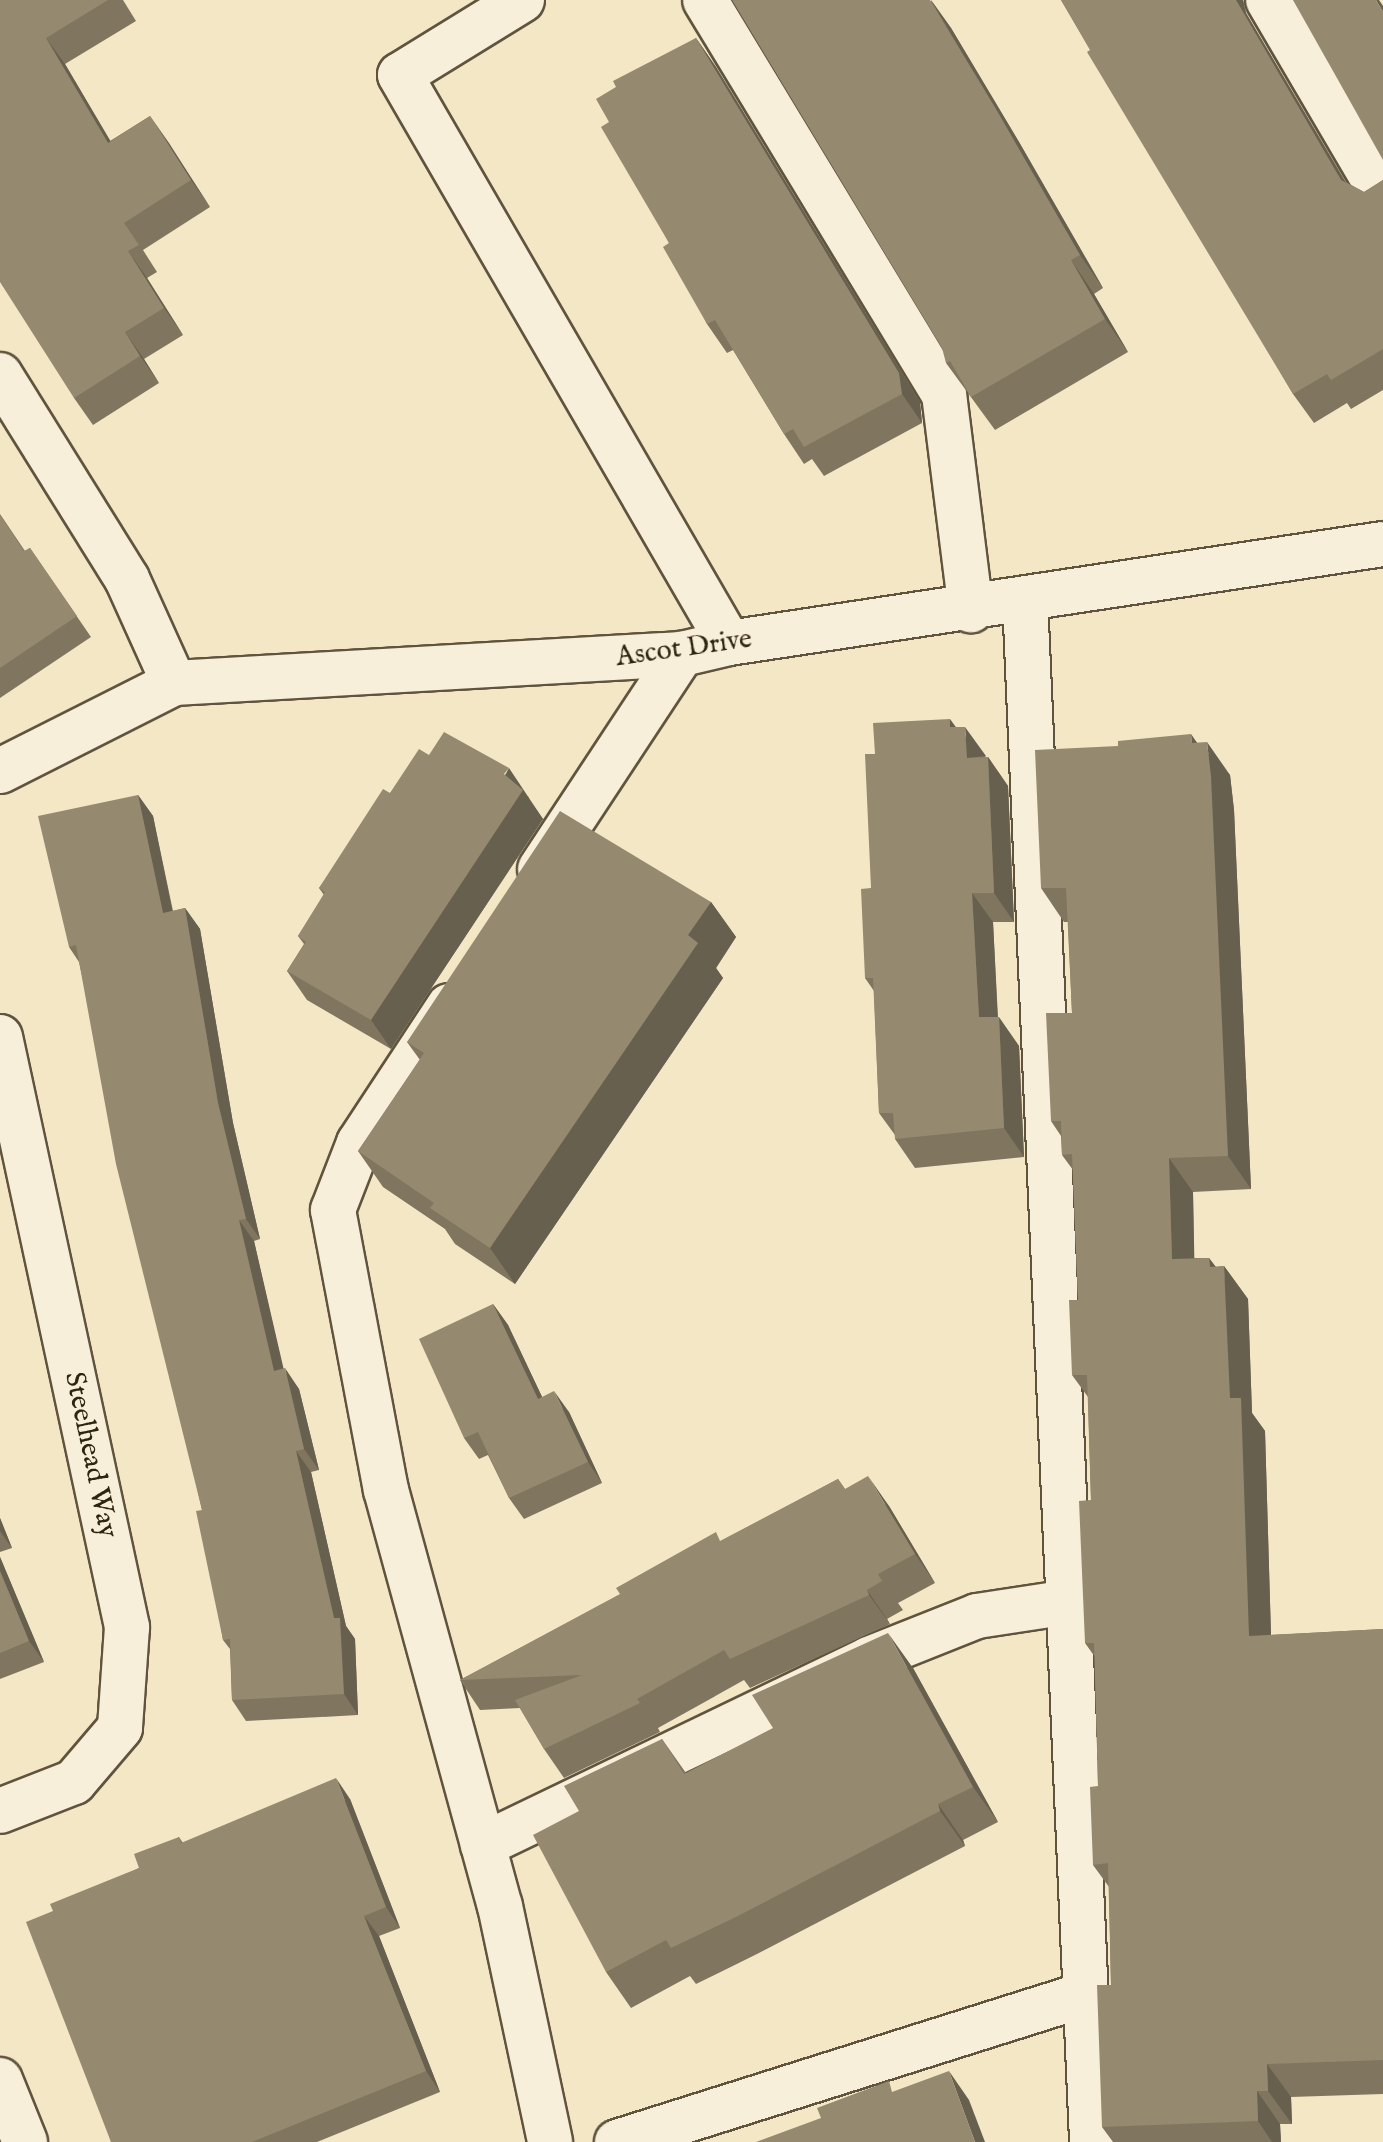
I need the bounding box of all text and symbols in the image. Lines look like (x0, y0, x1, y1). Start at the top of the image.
street label: Ascot Drive (614, 623, 754, 675)
street label: Steelhead Way (56, 1369, 124, 1541)

